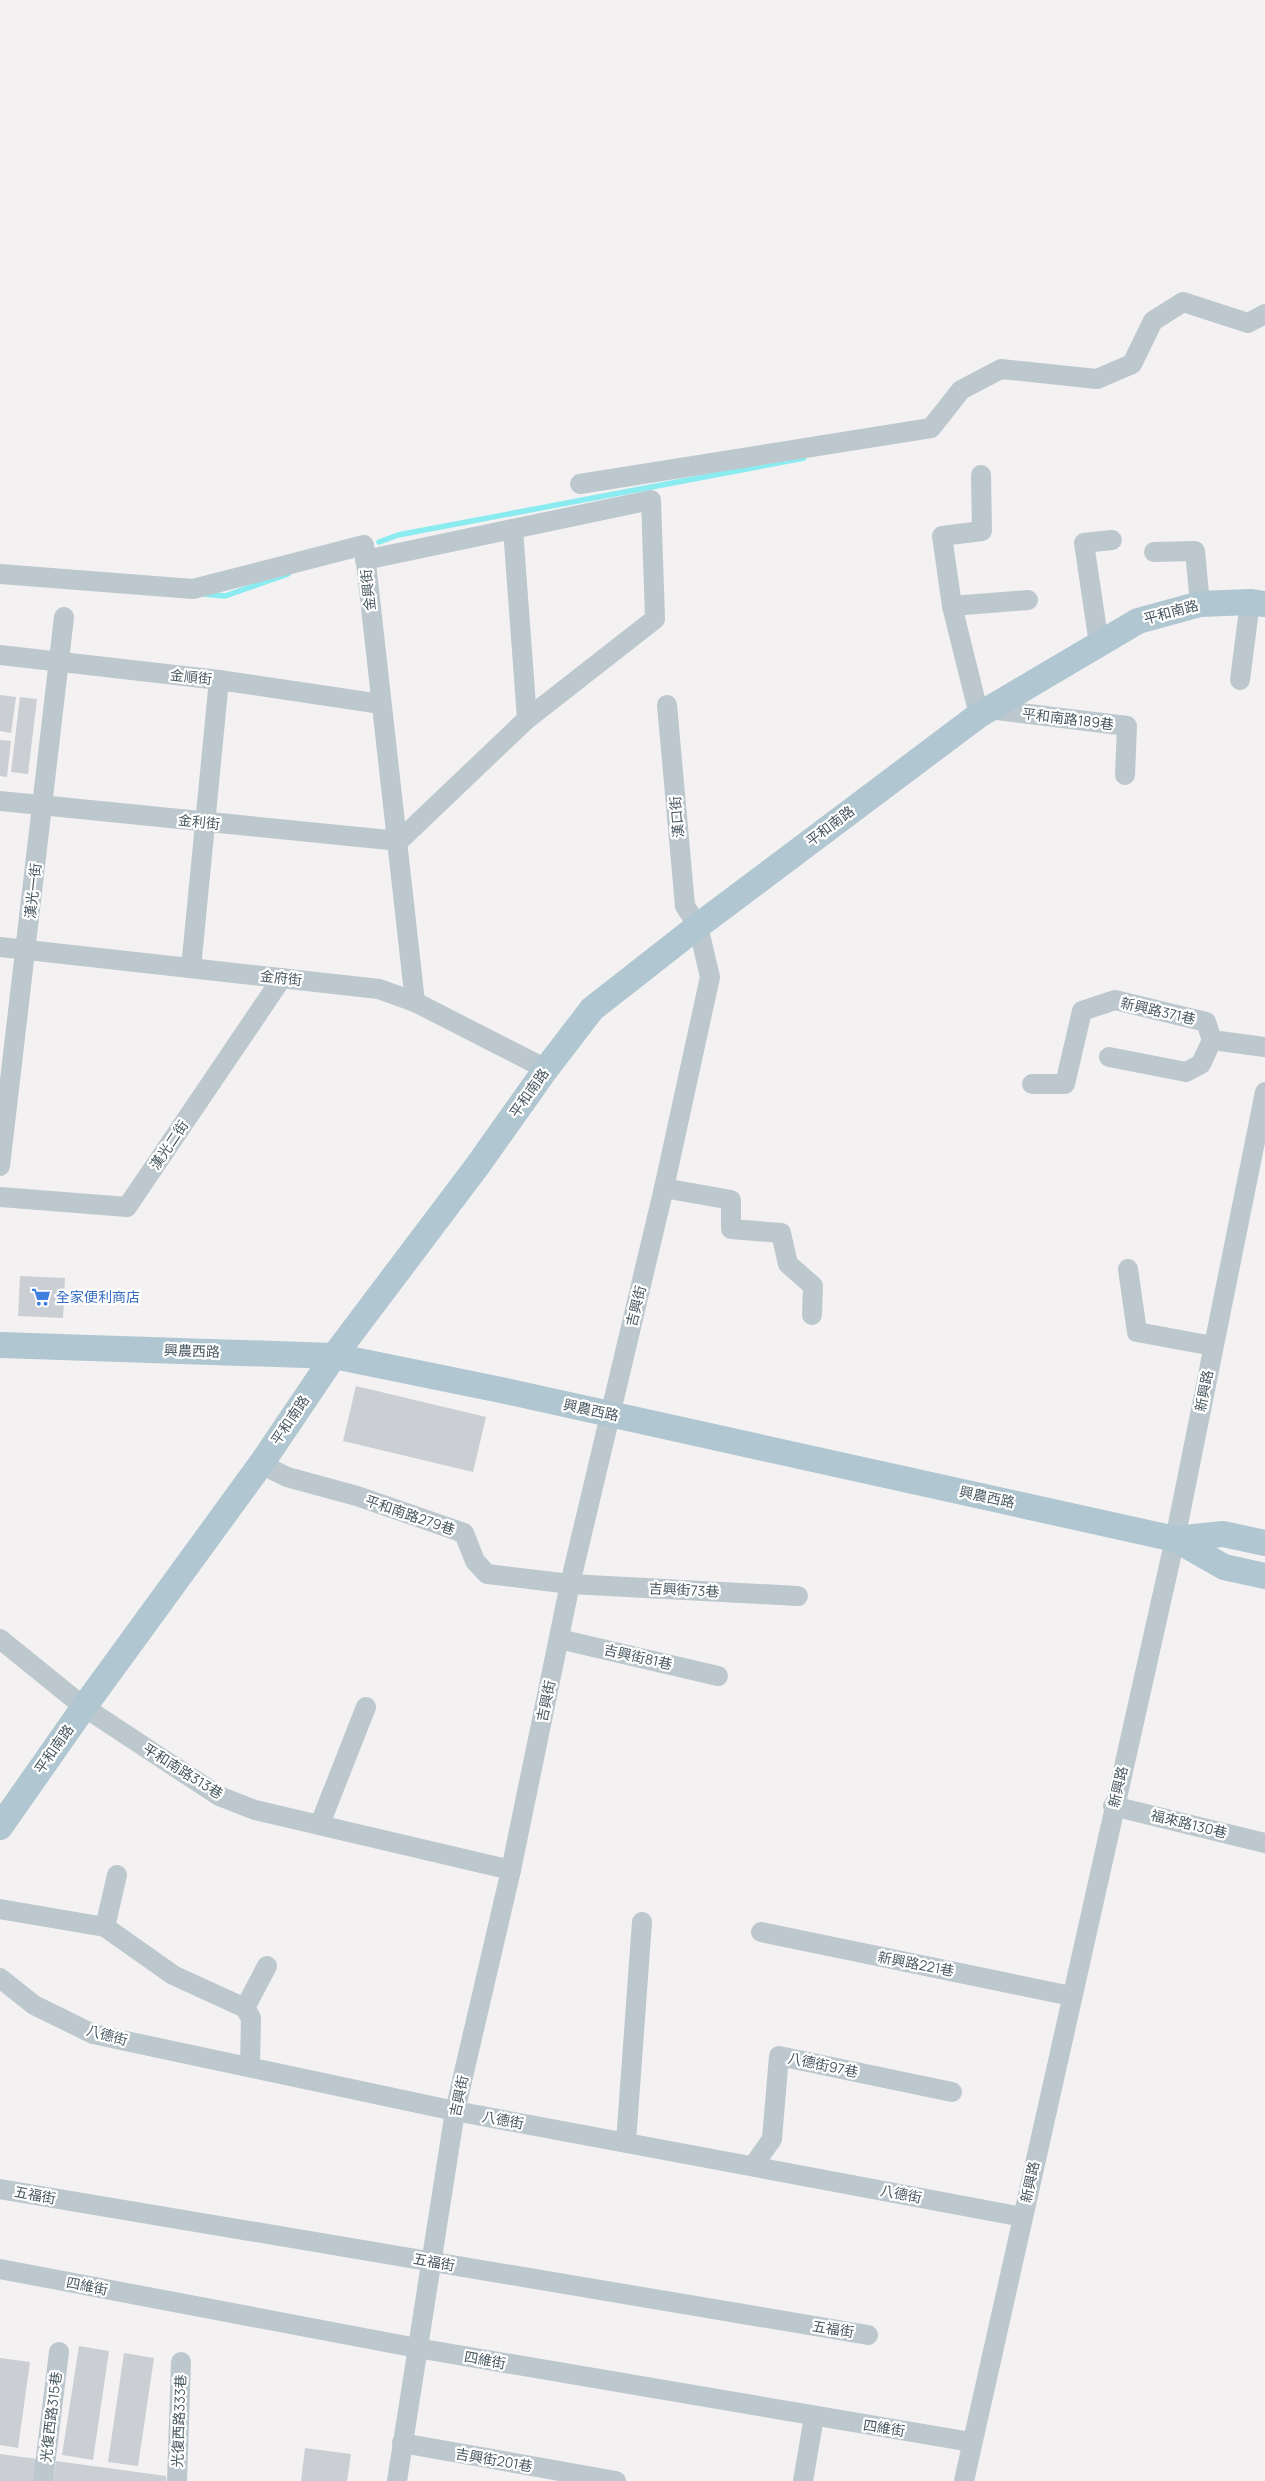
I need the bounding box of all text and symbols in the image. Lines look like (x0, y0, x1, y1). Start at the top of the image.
street label: 金興街 (356, 568, 379, 612)
street label: 平和南路 (1141, 595, 1200, 628)
street label: 金順街 (169, 665, 213, 688)
street label: 平和南路189巷 (1021, 703, 1115, 734)
street label: 漢口街 (665, 795, 688, 839)
street label: 平和南路 (802, 801, 858, 850)
street label: 金利街 (177, 810, 221, 833)
street label: 漢光一街 (20, 862, 45, 920)
street label: 金府街 (259, 966, 303, 989)
street label: 新興路371巷 (1119, 993, 1197, 1028)
street label: 平和南路 (505, 1064, 552, 1121)
street label: 漢光二街 (145, 1116, 192, 1173)
street label: 吉興街 (621, 1283, 650, 1329)
supermarket icon: 全家便利商店 (30, 1286, 52, 1308)
place label: 全家便利商店 (56, 1287, 140, 1306)
street label: 興農西路 (164, 1340, 220, 1361)
street label: 新興路 (1190, 1368, 1217, 1413)
street label: 平和南路 (266, 1391, 313, 1448)
street label: 興農西路 (562, 1394, 620, 1425)
street label: 興農西路 (958, 1481, 1016, 1512)
street label: 平和南路279巷 (363, 1490, 458, 1539)
street label: 吉興街73巷 (648, 1578, 720, 1601)
street label: 吉興街81巷 (602, 1639, 674, 1674)
street label: 吉興街 (532, 1678, 559, 1723)
street label: 平和南路 (30, 1720, 77, 1777)
street label: 平和南路313巷 (140, 1738, 227, 1803)
street label: 新興路 (1104, 1764, 1131, 1809)
street label: 福來路130巷 (1149, 1805, 1229, 1842)
street label: 新興路221巷 (876, 1947, 956, 1980)
street label: 八德街 (84, 2020, 130, 2049)
street label: 八德街97巷 (786, 2048, 860, 2081)
street label: 吉興街 (445, 2073, 472, 2118)
street label: 八德街 (481, 2107, 525, 2133)
street label: 新興路 (1016, 2159, 1043, 2204)
street label: 八德街 (879, 2180, 924, 2207)
street label: 五福街 (13, 2182, 57, 2208)
street label: 五福街 (412, 2249, 456, 2275)
street label: 四維街 (65, 2272, 110, 2299)
street label: 五福街 (811, 2316, 855, 2341)
street label: 四維街 (463, 2347, 507, 2373)
street label: 光復西路315巷 (36, 2370, 65, 2463)
street label: 光復西路333巷 (167, 2374, 190, 2468)
street label: 四維街 (862, 2415, 906, 2440)
street label: 吉興街201巷 (454, 2443, 534, 2476)

